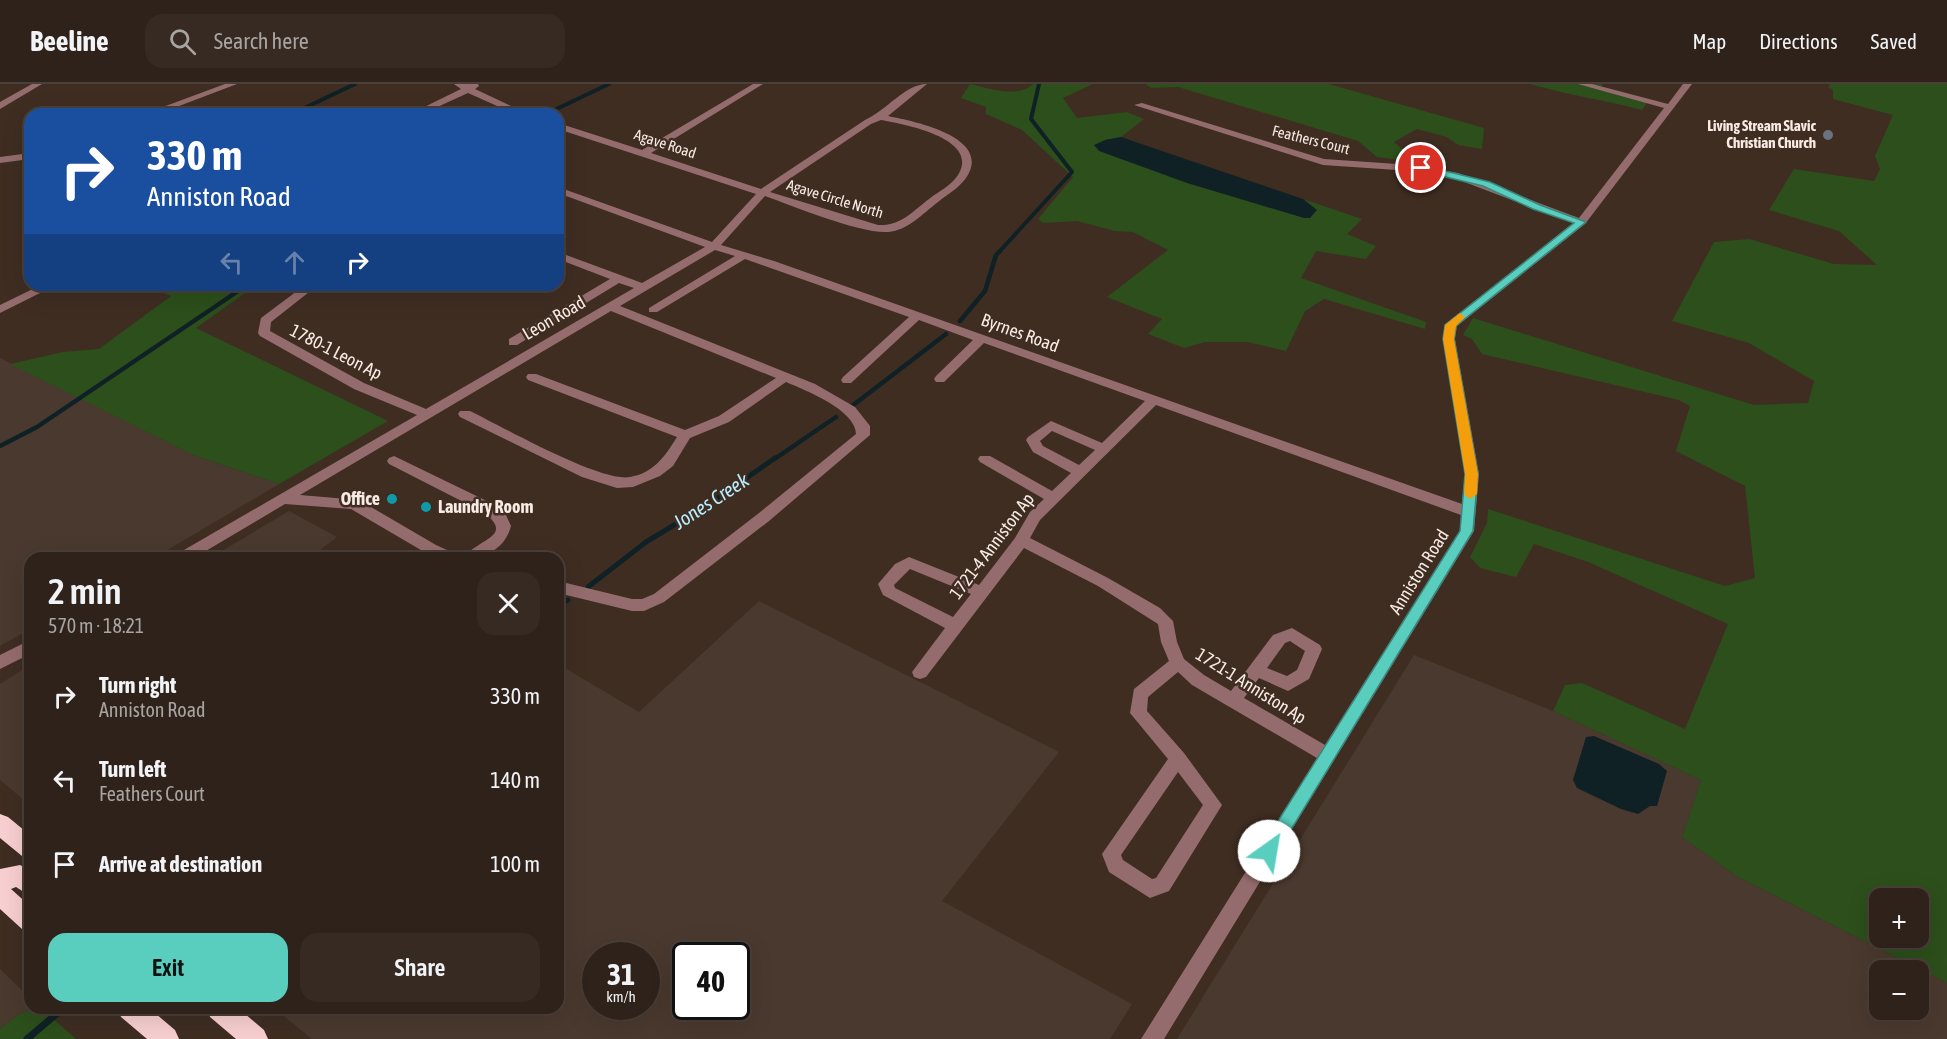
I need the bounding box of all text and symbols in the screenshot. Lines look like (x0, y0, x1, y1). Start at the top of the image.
search box (145, 14, 565, 68)
text: Beeline (30, 25, 109, 57)
icon: search (166, 25, 199, 58)
text: Search here (214, 28, 309, 54)
text: Map (1692, 29, 1726, 53)
text: Directions (1759, 29, 1838, 53)
text: Saved (1871, 29, 1917, 53)
place label: Living Stream Slavic Christian Church (1707, 117, 1816, 151)
street label: Feathers Court (1271, 122, 1352, 157)
street label: Agave Road (632, 126, 698, 161)
marker: Living Stream Slavic Christian Church (1821, 128, 1835, 142)
text: 330 m (147, 131, 242, 179)
icon: right (48, 132, 126, 210)
pin (1395, 142, 1446, 193)
icon: arrive (1404, 151, 1437, 184)
street label: Agave Circle North (785, 176, 885, 221)
text: Anniston Road (147, 181, 291, 212)
icon: left (215, 246, 248, 279)
icon: ahead (278, 246, 311, 279)
icon: right (341, 246, 374, 279)
street label: Leon Road (519, 291, 589, 344)
street label: Byrnes Road (978, 309, 1062, 356)
street label: 1780-1 Leon Ap (287, 319, 386, 384)
water label: Jones Creek (668, 468, 753, 534)
place label: Office (341, 488, 380, 509)
street label: 1721-4 Anniston Ap (945, 489, 1038, 603)
marker: Office (385, 492, 399, 506)
place label: Laundry Room (438, 496, 533, 517)
marker: Laundry Room (419, 500, 433, 514)
street label: Anniston Road (1384, 526, 1453, 618)
text: 2 min (48, 570, 122, 612)
button: close (477, 572, 540, 635)
text: 570 m · 18:21 (48, 614, 144, 637)
street label: 1721-1 Anniston Ap (1192, 643, 1310, 728)
text: Turn right (99, 672, 176, 698)
icon: right (48, 680, 81, 713)
text: 330 m (490, 683, 540, 709)
text: Anniston Road (99, 698, 205, 721)
text: Turn left (99, 756, 166, 782)
icon: left (48, 764, 81, 797)
text: 140 m (490, 767, 540, 793)
text: Feathers Court (99, 782, 205, 805)
position arrow (1237, 819, 1301, 883)
icon: arrive (48, 848, 81, 881)
text: Arrive at destination (99, 851, 262, 877)
text: 100 m (490, 851, 540, 877)
map controls (1869, 888, 1929, 1020)
button: + (1869, 888, 1929, 948)
button: Exit (48, 933, 288, 1002)
button: Share (300, 933, 540, 1002)
speed limit sign: 40 (672, 942, 750, 1020)
text: 31 (607, 957, 635, 991)
button: − (1869, 960, 1929, 1020)
text: km/h (606, 988, 636, 1005)

